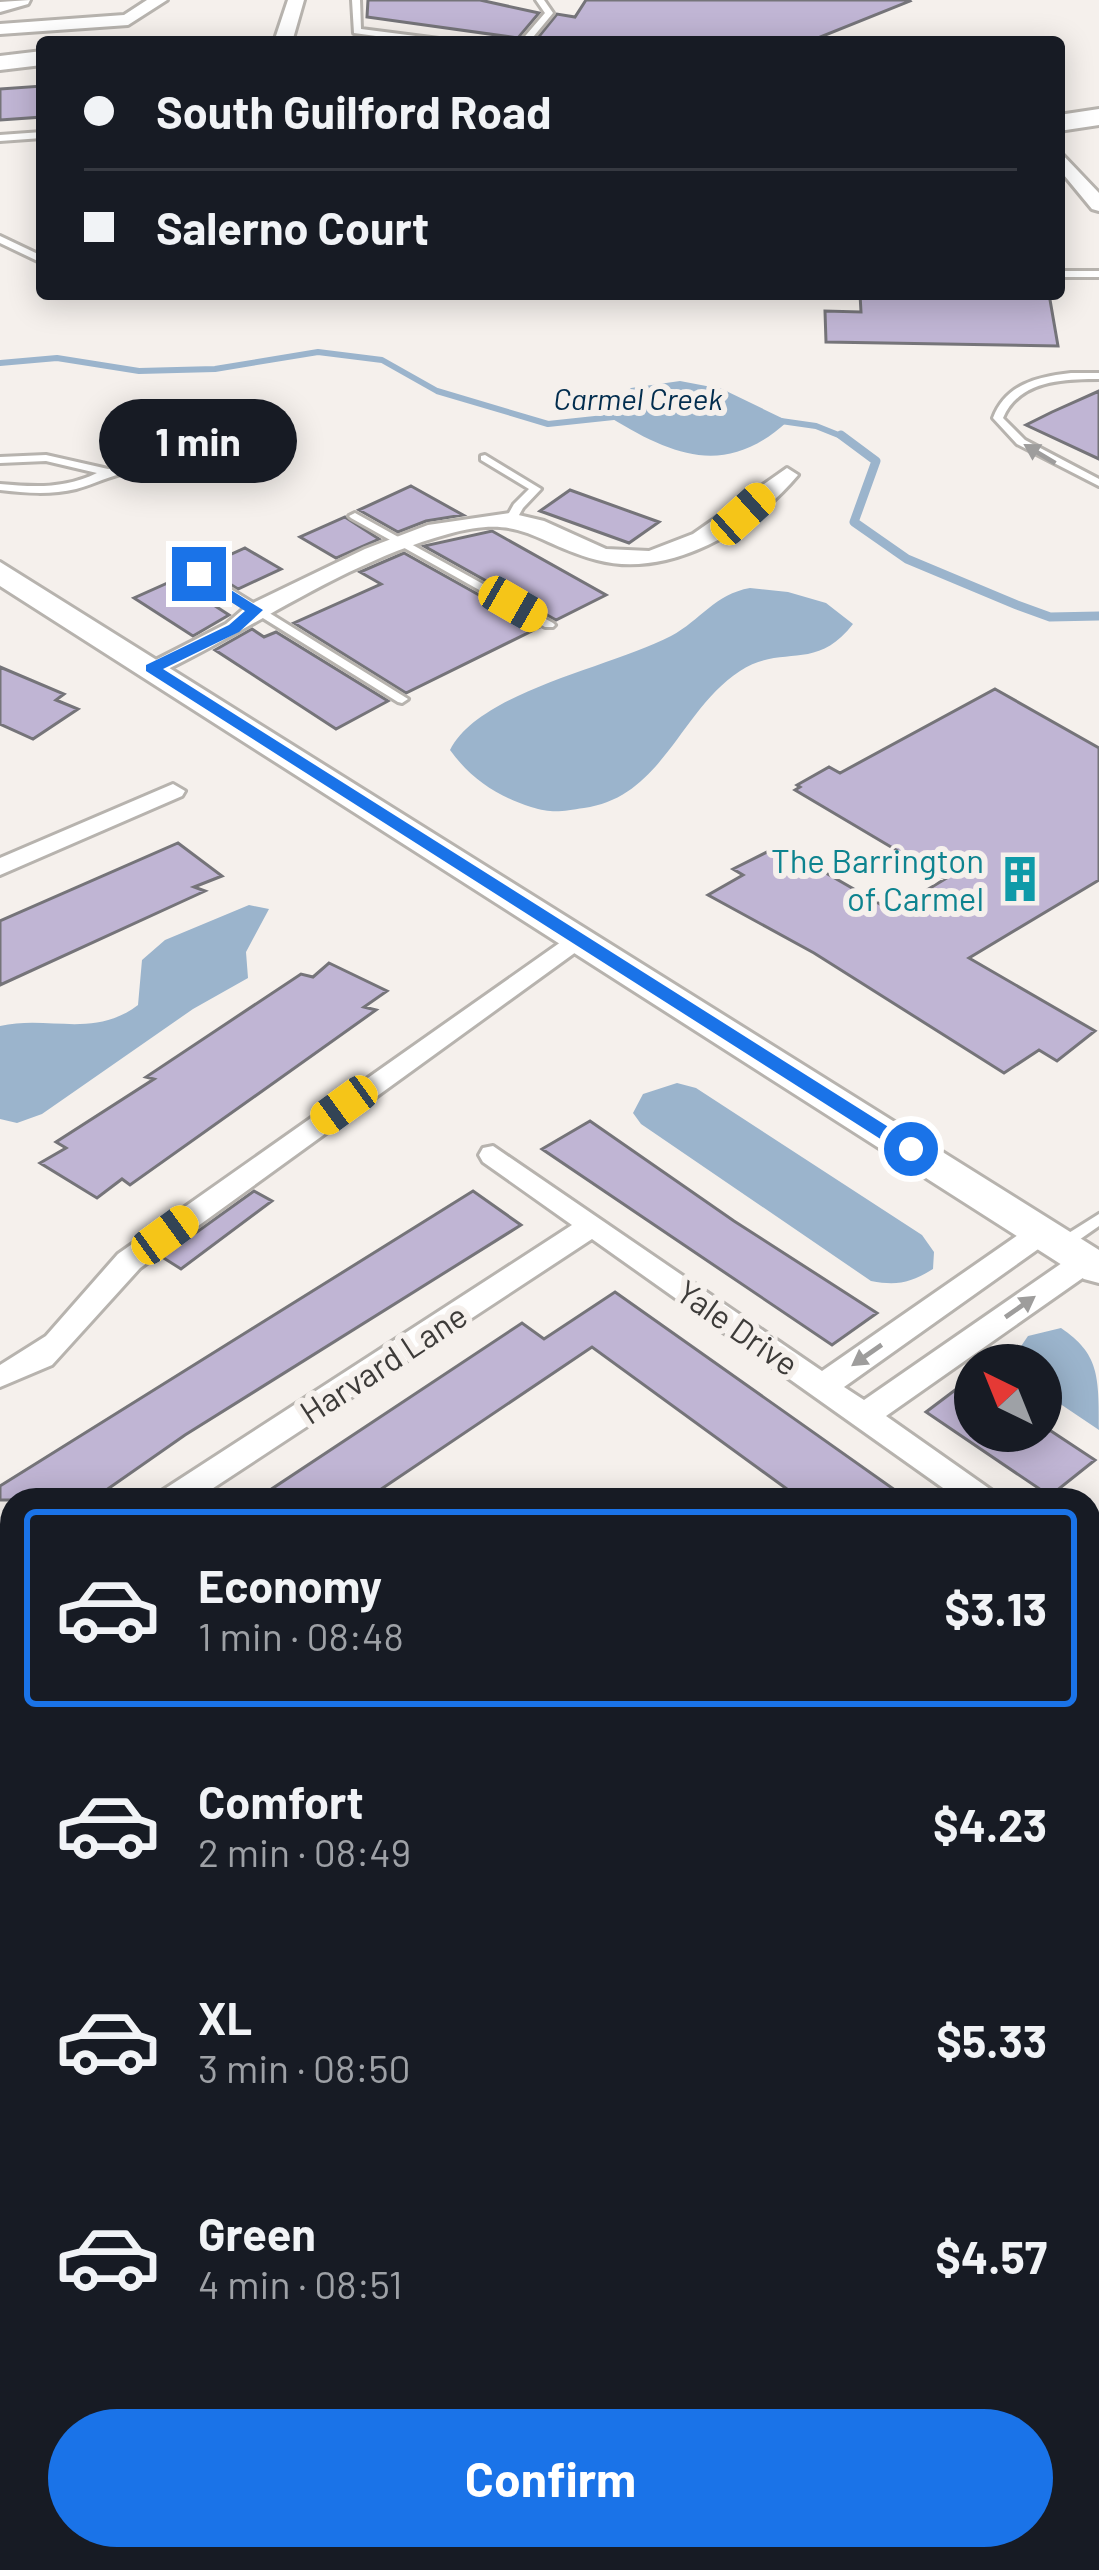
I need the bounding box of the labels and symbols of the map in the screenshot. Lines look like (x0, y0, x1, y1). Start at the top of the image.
water label: Carmel Creek (553, 380, 723, 416)
callout: 1 min (100, 400, 298, 484)
one-way arrow (1023, 444, 1057, 465)
car (704, 477, 782, 551)
route end (172, 547, 226, 601)
car (473, 570, 553, 638)
place label: The Barrington of Carmel (771, 840, 984, 918)
building icon: The Barrington of Carmel (995, 854, 1045, 904)
car (304, 1069, 384, 1141)
route start (884, 1122, 938, 1176)
car (125, 1199, 205, 1271)
street label: Yale Drive (669, 1271, 807, 1383)
street label: Harvard Lane (292, 1294, 474, 1432)
one-way arrow (1004, 1296, 1037, 1319)
one-way arrow (851, 1343, 883, 1366)
north arrow (954, 1344, 1062, 1452)

